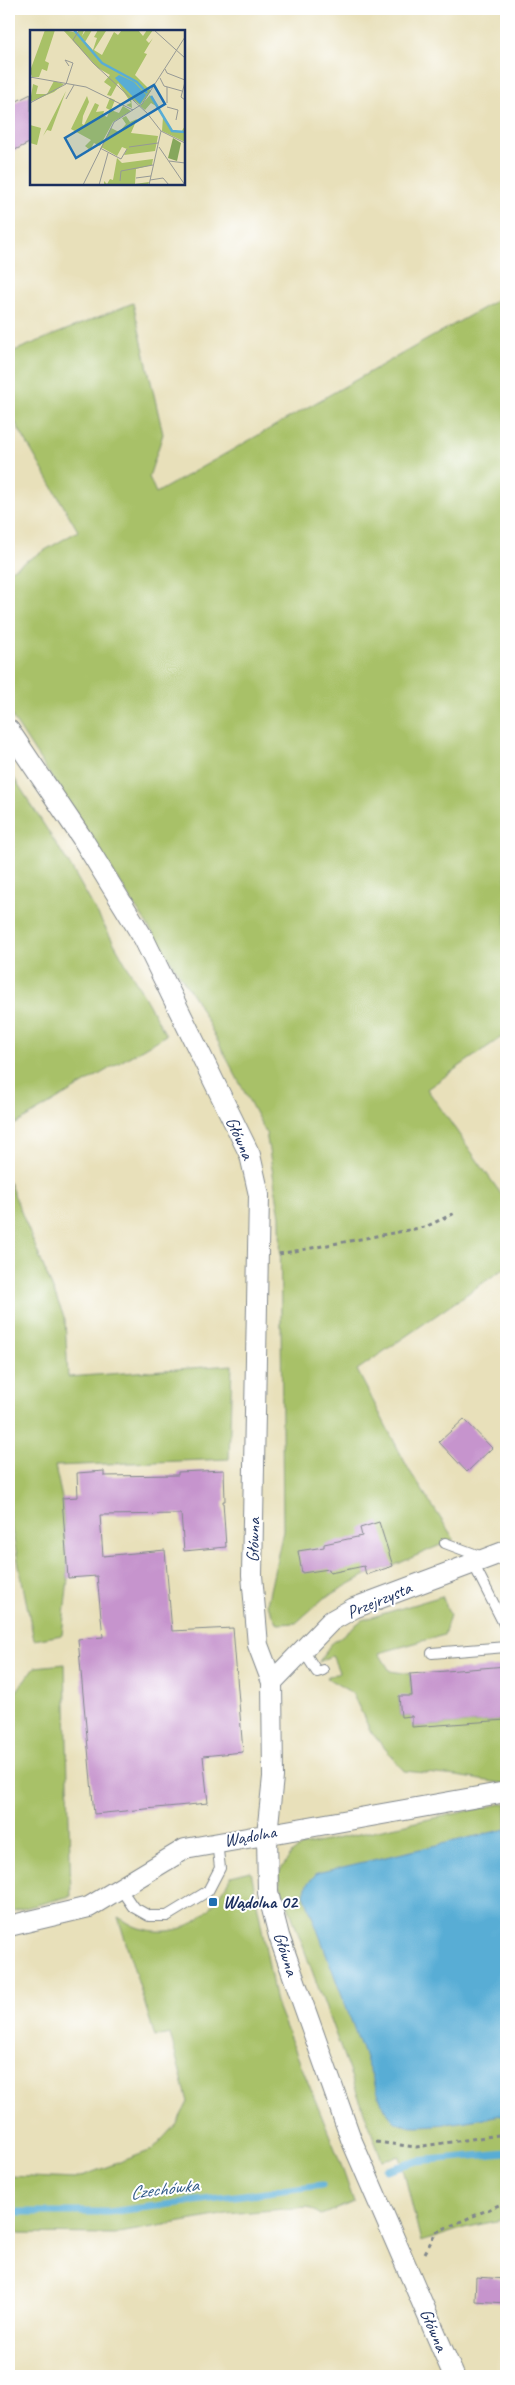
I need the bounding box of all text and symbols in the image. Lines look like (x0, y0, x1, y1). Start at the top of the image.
inset map (30, 30, 185, 185)
street label: Główna (221, 1113, 260, 1164)
street label: Główna (241, 1516, 265, 1563)
street label: Przejrzysta (343, 1576, 416, 1623)
street label: Wądolna (222, 1820, 280, 1851)
place label: Wądolna 02 (223, 1891, 299, 1913)
marker: Wądolna 02 (207, 1896, 219, 1908)
street label: Główna (269, 1929, 304, 1980)
water label: Czechówka (129, 2173, 201, 2205)
street label: Główna (415, 2305, 453, 2356)

